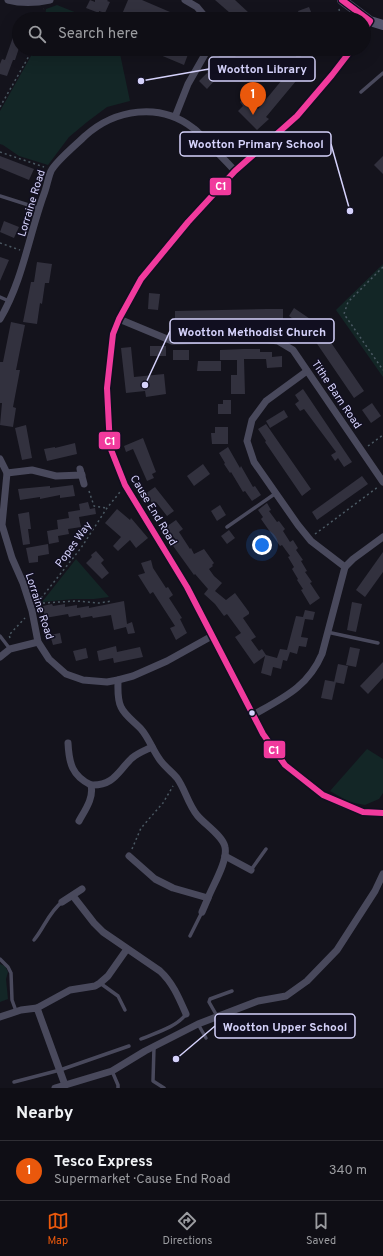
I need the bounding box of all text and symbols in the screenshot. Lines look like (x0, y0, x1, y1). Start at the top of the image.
search box (12, 12, 371, 56)
icon: search (26, 23, 48, 45)
text: Search here (58, 25, 138, 44)
callout: Wootton Library (209, 57, 315, 81)
text: Wootton Library (217, 62, 307, 78)
pin: 1 (240, 82, 266, 115)
callout: Wootton Primary School (180, 132, 331, 156)
text: Wootton Primary School (188, 137, 324, 153)
street label: Lorraine Road (15, 168, 49, 239)
line badge: C1 (209, 177, 232, 196)
text: C1 (215, 180, 227, 194)
callout: Wootton Methodist Church (170, 319, 334, 343)
text: Wootton Methodist Church (178, 325, 326, 341)
street label: Tithe Barn Road (308, 358, 364, 432)
line badge: C1 (98, 431, 121, 450)
text: C1 (104, 435, 116, 449)
street label: Cause End Road (127, 473, 180, 548)
street label: Popes Way (52, 519, 95, 570)
your location (252, 535, 272, 555)
street label: Lorraine Road (22, 571, 56, 641)
unlabelled marker (247, 708, 257, 718)
line badge: C1 (263, 740, 286, 759)
text: C1 (268, 744, 280, 758)
callout: Wootton Upper School (215, 1014, 355, 1038)
text: Wootton Upper School (223, 1020, 347, 1036)
text: Nearby (16, 1103, 73, 1125)
text: Tesco Express (54, 1153, 153, 1172)
text: 1 (26, 1163, 32, 1179)
text: 340 m (329, 1163, 367, 1179)
text: Supermarket · Cause End Road (54, 1172, 231, 1188)
tab: Map (47, 1210, 69, 1248)
tab: Directions (162, 1210, 212, 1248)
tab: Saved (306, 1210, 336, 1248)

